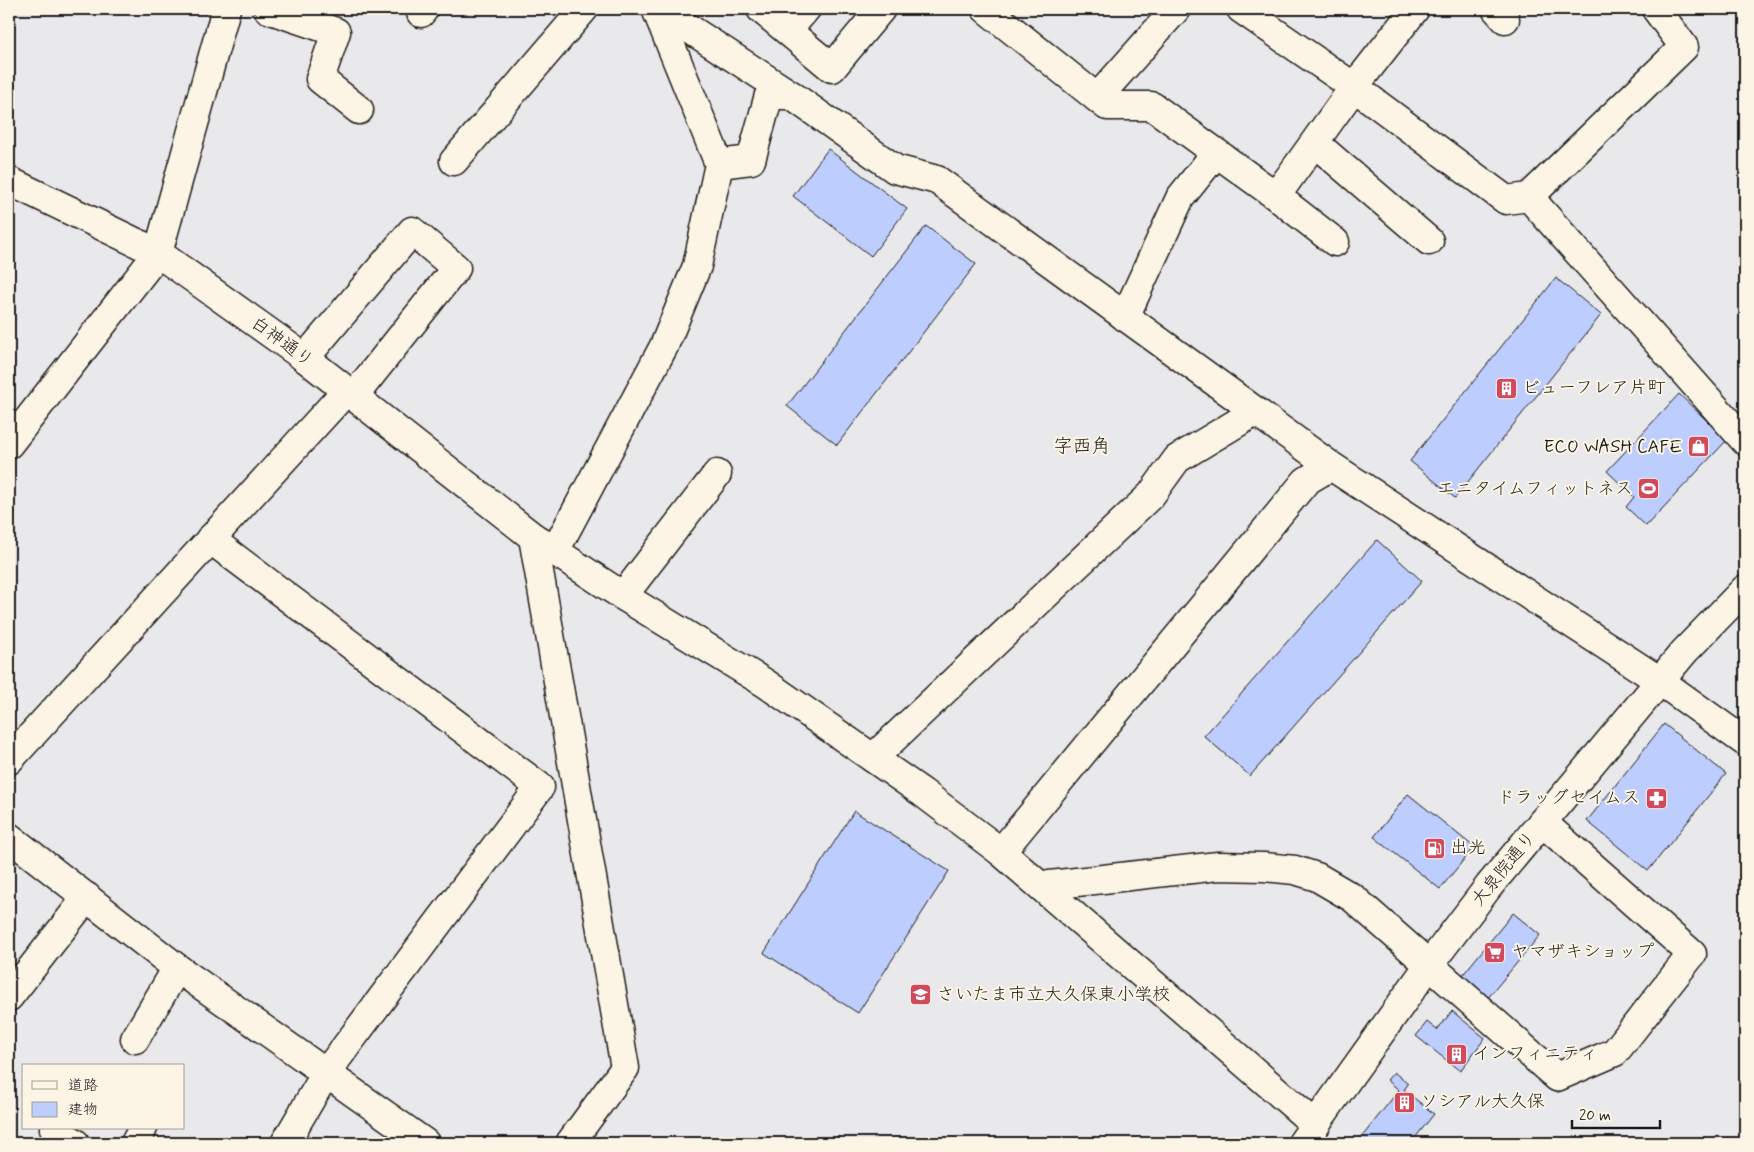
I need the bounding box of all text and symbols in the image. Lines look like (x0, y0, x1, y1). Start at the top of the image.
street label: 白神通り (246, 311, 318, 373)
building icon: ビューフレア片町 (1494, 376, 1518, 400)
place label: ビューフレア片町 (1522, 376, 1665, 400)
district label: 字西角 (1053, 434, 1111, 459)
place label: ECO WASH CAFE (1544, 435, 1682, 459)
shop icon: ECO WASH CAFE (1686, 435, 1710, 459)
place label: エニタイムフィットネス (1437, 477, 1633, 501)
sports icon: エニタイムフィットネス (1637, 477, 1661, 501)
place label: ドラッグセイムス (1497, 786, 1640, 810)
pharmacy icon: ドラッグセイムス (1644, 786, 1668, 810)
street label: 大泉院通り (1466, 826, 1542, 912)
fuel station icon: 出光 (1422, 836, 1446, 860)
place label: 出光 (1450, 836, 1486, 860)
supermarket icon: ヤマザキショップ (1483, 940, 1507, 964)
place label: ヤマザキショップ (1511, 940, 1654, 964)
school or university icon: さいたま市立大久保東小学校 (909, 983, 933, 1007)
place label: さいたま市立大久保東小学校 (937, 983, 1170, 1007)
building icon: インフィニティ (1444, 1042, 1468, 1066)
place label: インフィニティ (1472, 1042, 1598, 1066)
legend (22, 1064, 185, 1130)
text: 道路 (68, 1076, 98, 1096)
building icon: ソシアル大久保 (1392, 1090, 1416, 1114)
place label: ソシアル大久保 (1420, 1090, 1545, 1114)
scale bar (1572, 1097, 1659, 1129)
text: 建物 (68, 1100, 98, 1120)
text: 20 m (1579, 1106, 1611, 1126)

